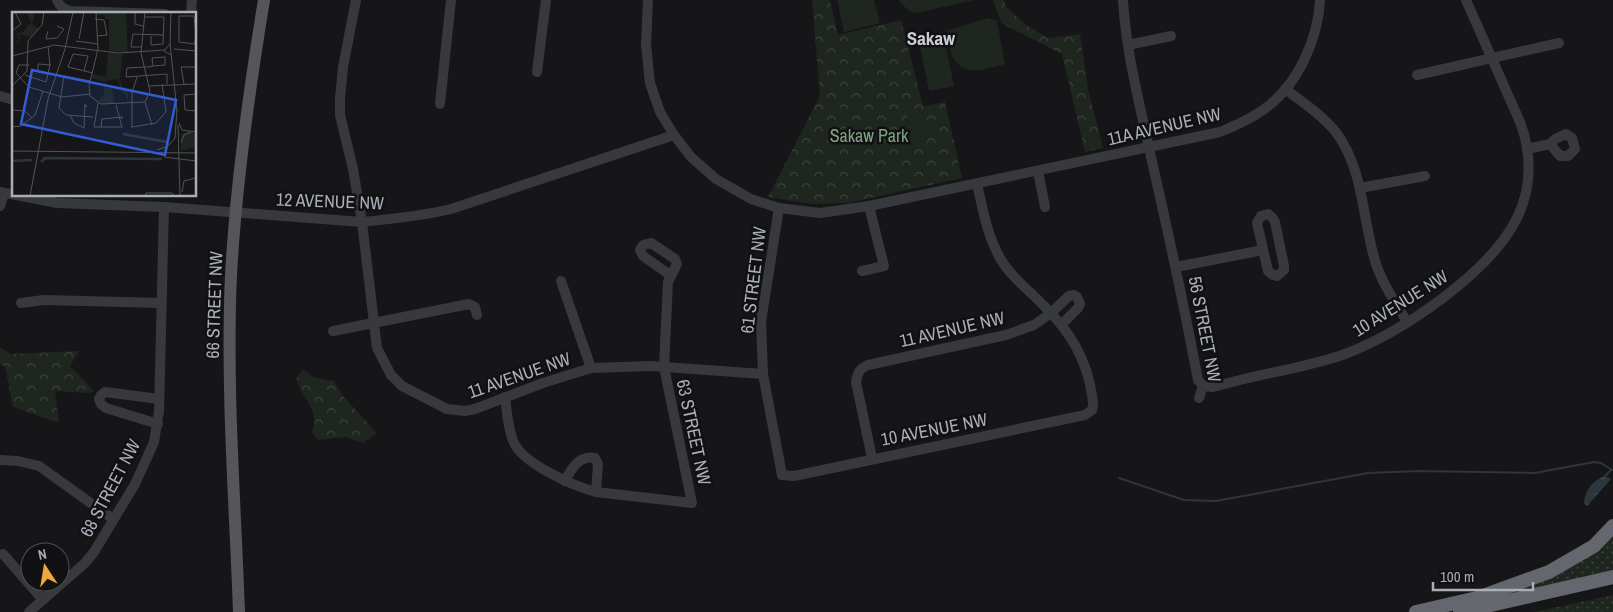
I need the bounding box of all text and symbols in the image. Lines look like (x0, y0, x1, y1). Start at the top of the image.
inset map (12, 12, 196, 196)
district label: Sakaw (907, 25, 956, 51)
street label: 11A AVENUE NW (1105, 101, 1223, 151)
park label: Sakaw Park (830, 123, 909, 148)
street label: 12 AVENUE NW (276, 187, 384, 215)
street label: 61 STREET NW (734, 225, 772, 335)
street label: 66 STREET NW (200, 251, 228, 359)
street label: 10 AVENUE NW (1348, 264, 1452, 342)
street label: 56 STREET NW (1183, 274, 1228, 384)
street label: 11 AVENUE NW (897, 305, 1007, 353)
street label: 11 AVENUE NW (464, 346, 574, 404)
street label: 63 STREET NW (671, 377, 717, 487)
street label: 10 AVENUE NW (879, 406, 989, 452)
street label: 68 STREET NW (74, 435, 146, 541)
north arrow (20, 542, 70, 592)
text: N (36, 545, 48, 564)
scale bar (1433, 560, 1533, 592)
text: 100 m (1440, 566, 1474, 587)

